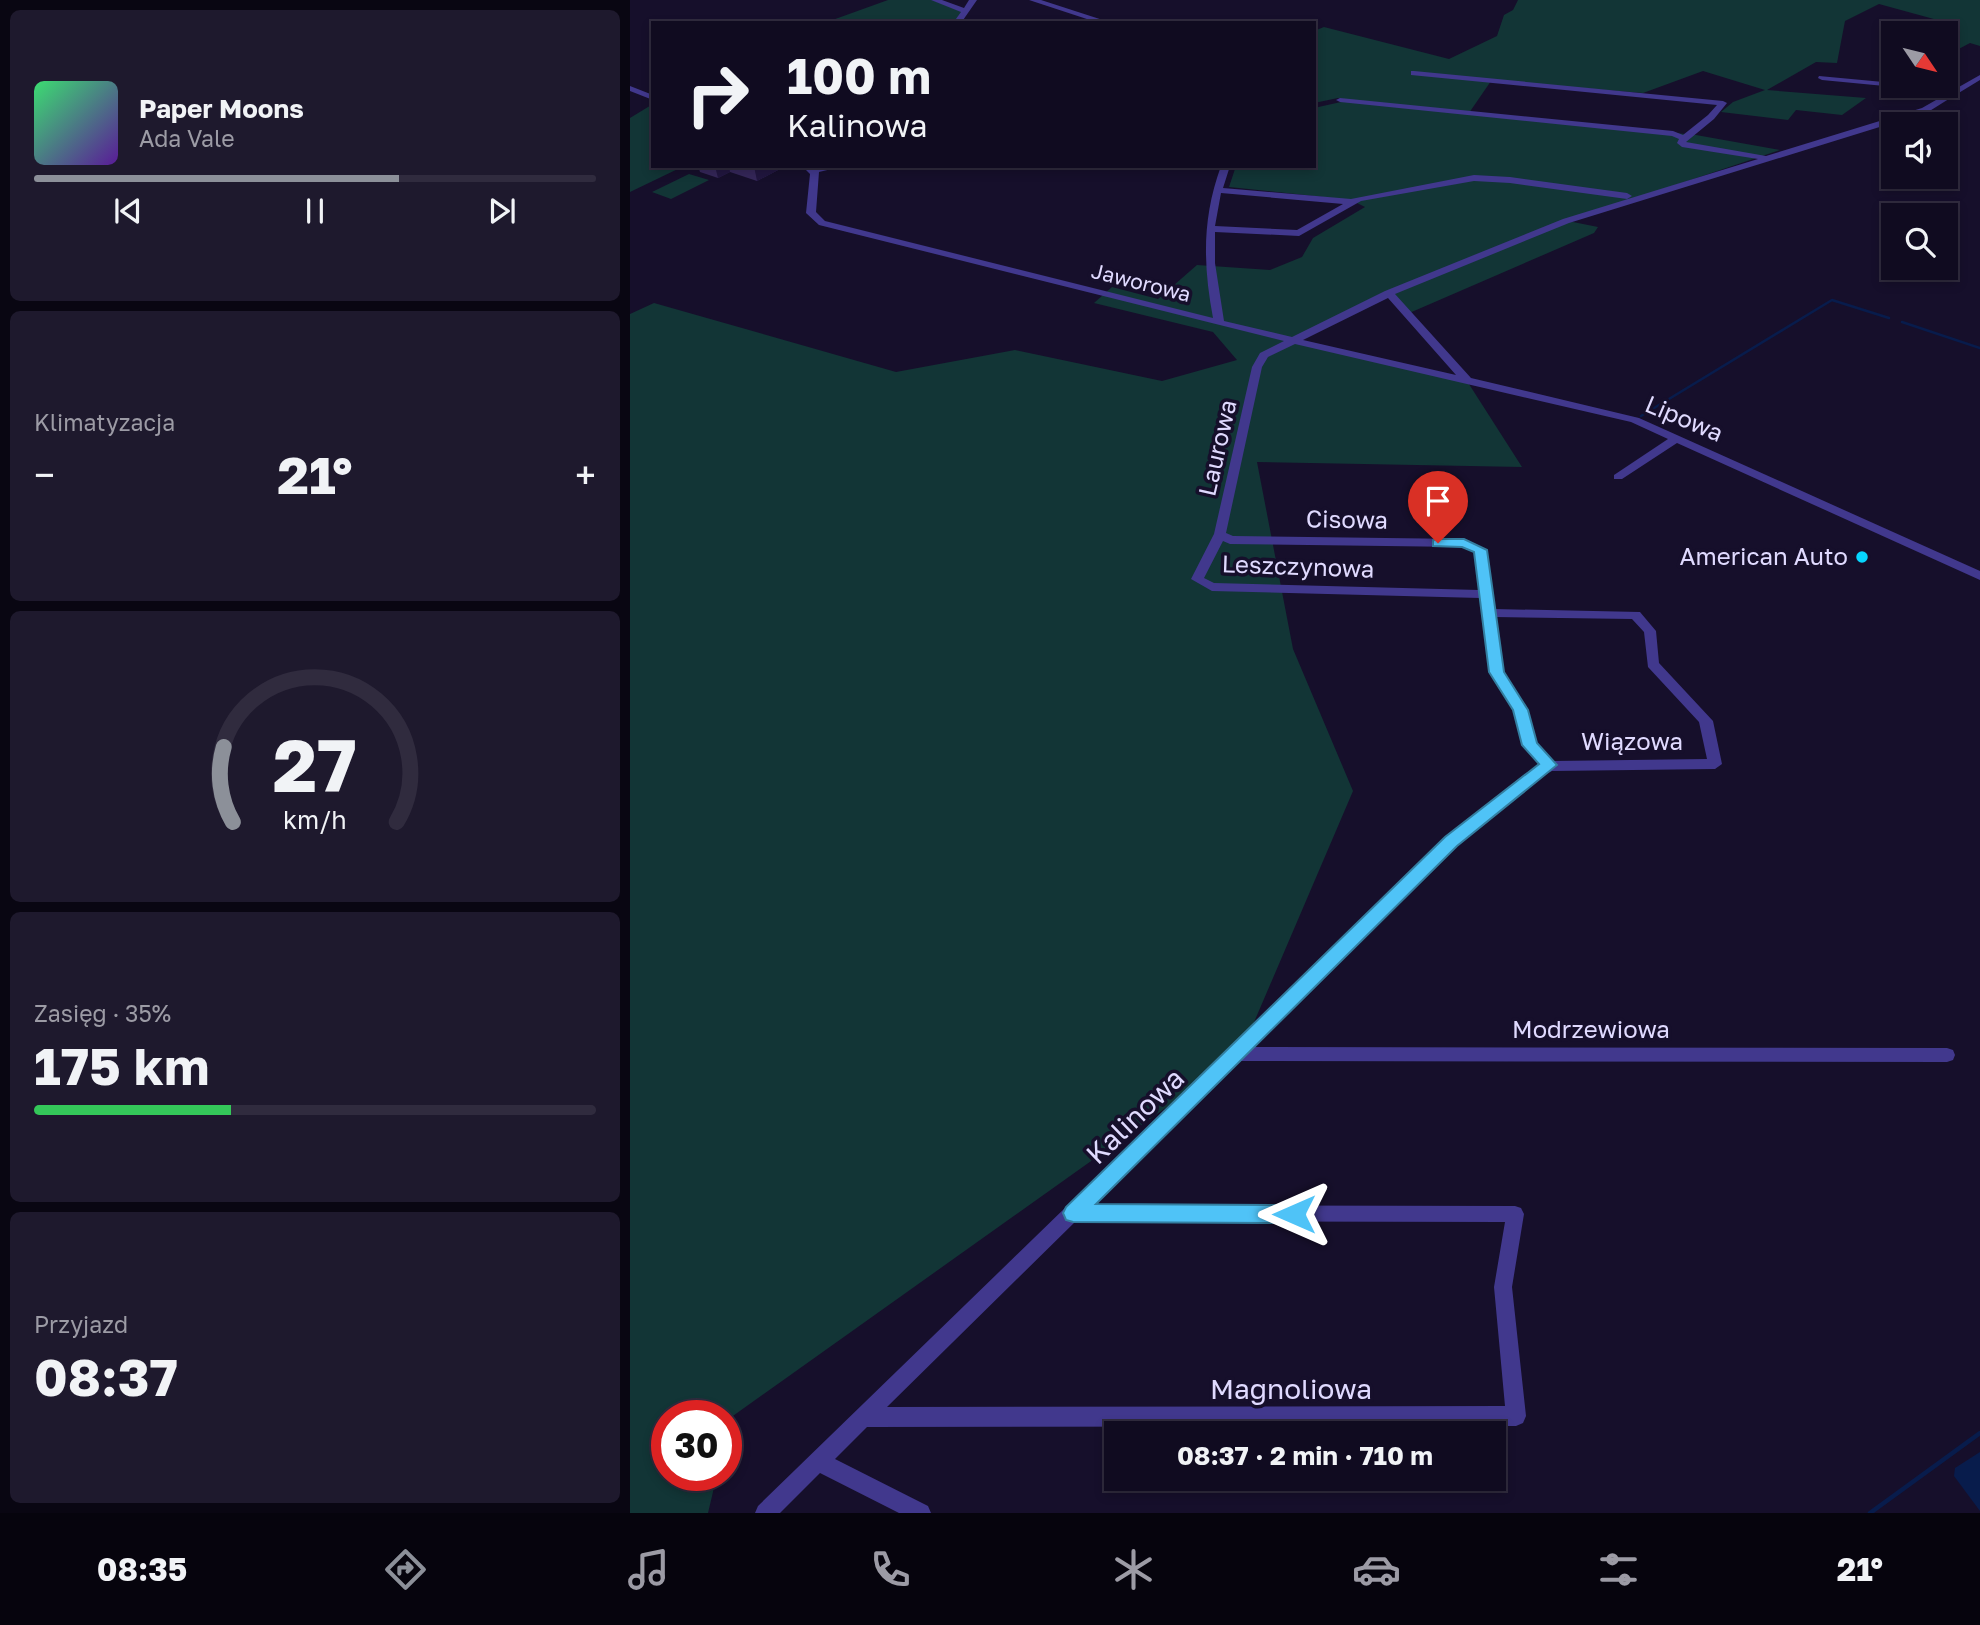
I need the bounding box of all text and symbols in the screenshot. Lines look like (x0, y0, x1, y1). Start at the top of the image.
north arrow (1881, 21, 1958, 98)
map controls (1881, 21, 1958, 280)
text: 100 m (787, 46, 931, 105)
icon: right (672, 49, 763, 140)
text: Paper Moons (139, 93, 304, 124)
text: Kalinowa (787, 106, 928, 144)
button: sound (1881, 112, 1958, 189)
text: Ada Vale (139, 124, 235, 152)
icon: previous (109, 192, 147, 230)
icon: pause (296, 192, 334, 230)
icon: next (483, 192, 521, 230)
button: search (1881, 203, 1958, 280)
street label: Jaworowa (1089, 257, 1194, 307)
street label: Lipowa (1641, 388, 1728, 447)
street label: Laurowa (1191, 397, 1242, 499)
text: Klimatyzacja (34, 408, 175, 436)
text: 21° (277, 443, 353, 505)
text: − (34, 452, 55, 497)
text: + (575, 452, 596, 497)
pin (1408, 471, 1468, 543)
icon: arrive (1419, 482, 1457, 520)
street label: Cisowa (1306, 503, 1388, 534)
place label: American Auto (1679, 541, 1848, 570)
street label: Leszczynowa (1221, 548, 1375, 583)
marker: American Auto (1854, 549, 1870, 565)
text: 27 (273, 722, 357, 809)
street label: Wiązowa (1581, 726, 1683, 755)
text: km/h (283, 804, 347, 835)
text: Zasięg · 35% (34, 999, 171, 1027)
street label: Modrzewiowa (1512, 1014, 1670, 1043)
text: 175 km (34, 1034, 210, 1096)
street label: Kalinowa (1079, 1061, 1190, 1170)
position arrow (1257, 1177, 1331, 1251)
text: Przyjazd (34, 1310, 128, 1338)
text: 08:37 (34, 1345, 178, 1407)
street label: Magnoliowa (1210, 1372, 1372, 1405)
speed limit sign: 30 (651, 1400, 742, 1491)
text: 08:37 · 2 min · 710 m (1177, 1440, 1433, 1471)
icon: directions (381, 1545, 430, 1594)
icon: music (624, 1545, 673, 1594)
icon: phone (866, 1545, 915, 1594)
icon: climate (1109, 1545, 1158, 1594)
icon: car (1352, 1545, 1401, 1594)
icon: filters (1594, 1545, 1643, 1594)
text: 08:35 (97, 1550, 187, 1588)
text: 21° (1837, 1550, 1883, 1588)

